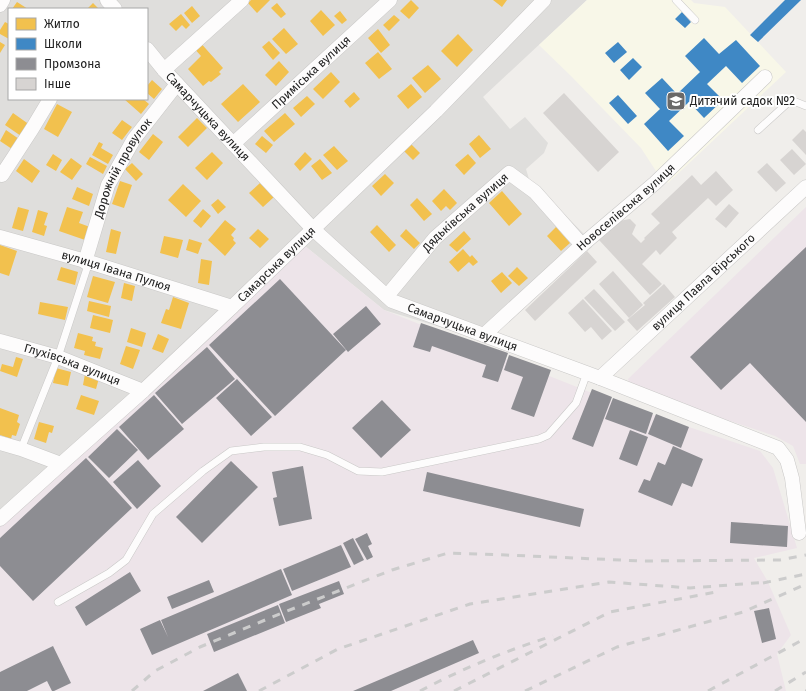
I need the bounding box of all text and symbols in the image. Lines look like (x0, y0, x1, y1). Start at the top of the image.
legend (8, 8, 148, 100)
text: Житло (44, 17, 80, 31)
street label: Приміська вулиця (269, 33, 353, 112)
text: Школи (44, 37, 82, 51)
text: Промзона (44, 57, 101, 71)
street label: Самарчуцька вулиця (163, 69, 253, 164)
text: Інше (44, 77, 71, 91)
school or university icon: Дитячий садок №2 (665, 90, 687, 112)
place label: Дитячий садок №2 (689, 94, 795, 108)
street label: Дорожній провулок (91, 115, 155, 221)
street label: Новоселівська вулиця (574, 161, 678, 254)
street label: Дядьківська вулиця (419, 170, 511, 255)
street label: Самарська вулиця (235, 224, 318, 305)
street label: вулиця Павла Вірського (649, 231, 758, 334)
street label: вулиця Івана Пулюя (60, 248, 173, 294)
street label: Самарчуцька вулиця (405, 300, 520, 354)
street label: Глухівська вулиця (22, 341, 122, 388)

